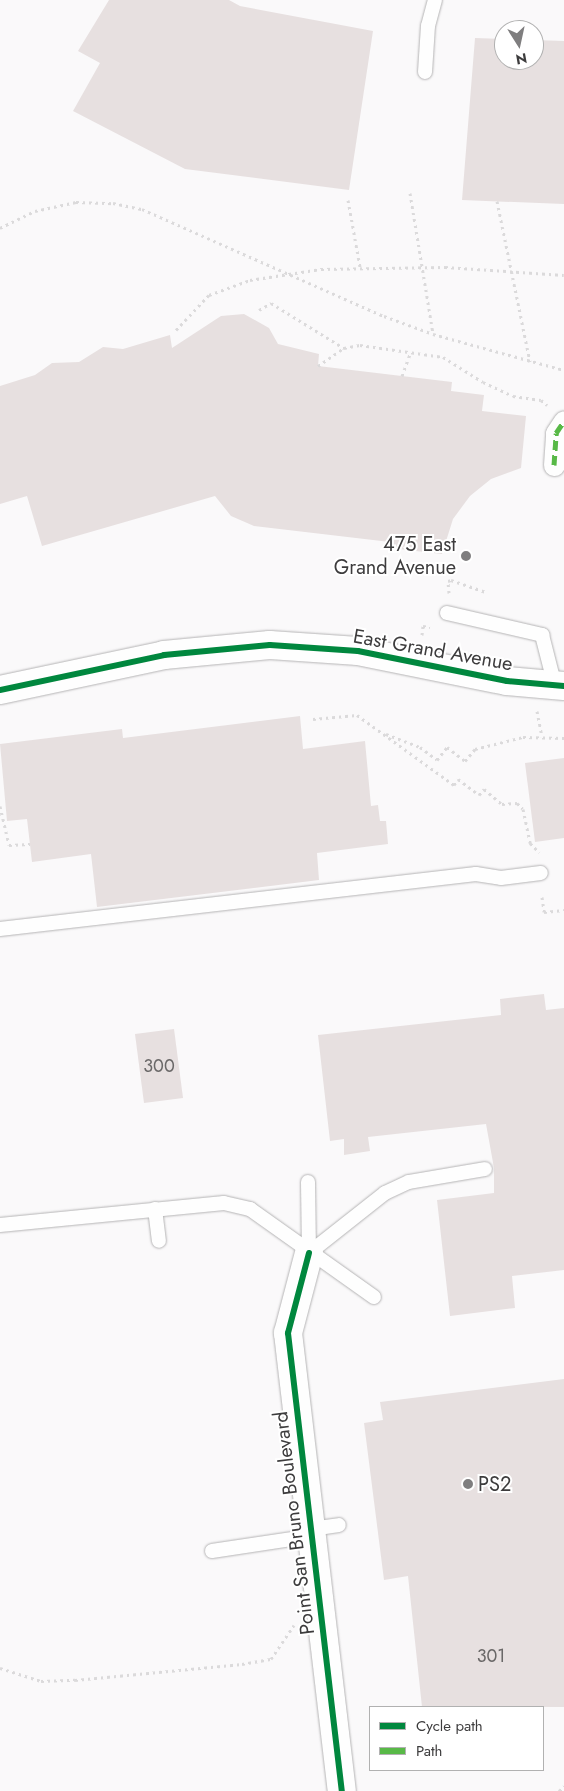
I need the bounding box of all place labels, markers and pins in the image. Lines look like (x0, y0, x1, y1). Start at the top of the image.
place label: 475 East Grand Avenue (334, 532, 456, 579)
marker: 475 East Grand Avenue (460, 550, 472, 562)
place label: PS2 (478, 1472, 511, 1496)
marker: PS2 (462, 1478, 474, 1490)

